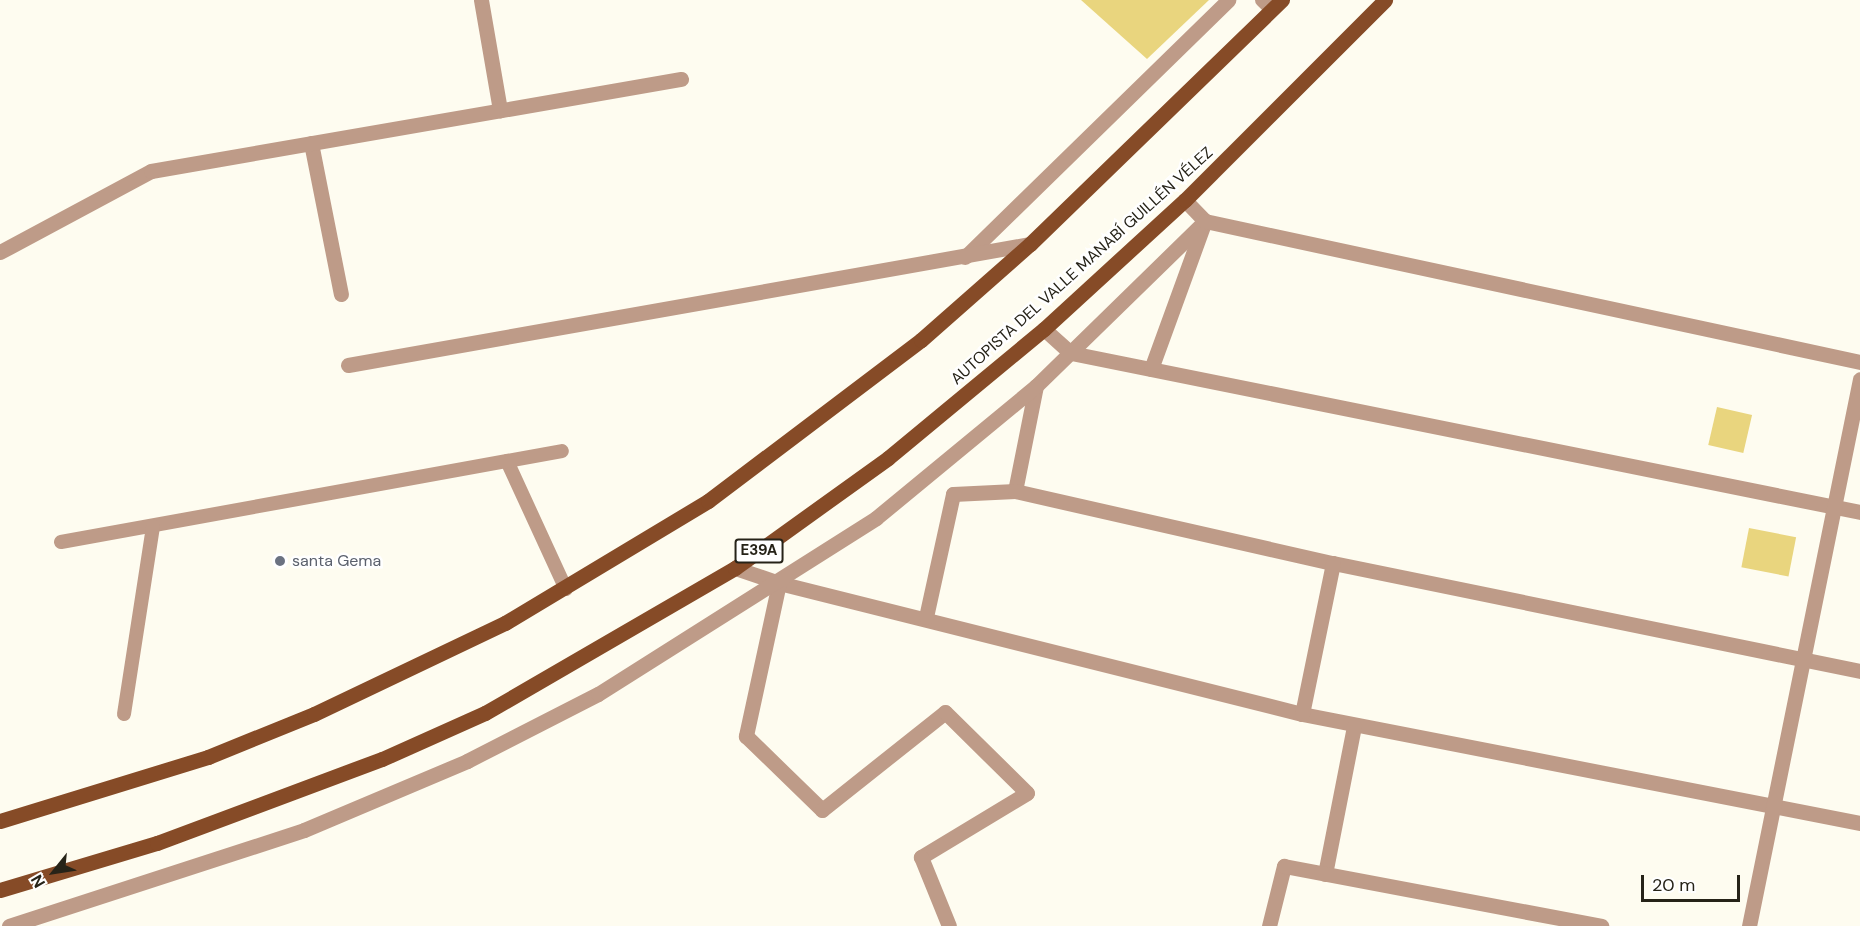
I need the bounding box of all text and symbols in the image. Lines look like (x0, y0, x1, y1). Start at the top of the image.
street label: AUTOPISTA DEL VALLE MANABÍ GUILLÉN VÉLEZ (947, 143, 1217, 389)
road number: E39A (734, 539, 784, 563)
place label: santa Gema (292, 551, 381, 571)
marker: santa Gema (273, 554, 287, 568)
north arrow (24, 842, 84, 902)
scale bar (1644, 863, 1743, 901)
text: N (26, 871, 50, 892)
text: 20 m (1652, 873, 1695, 897)

